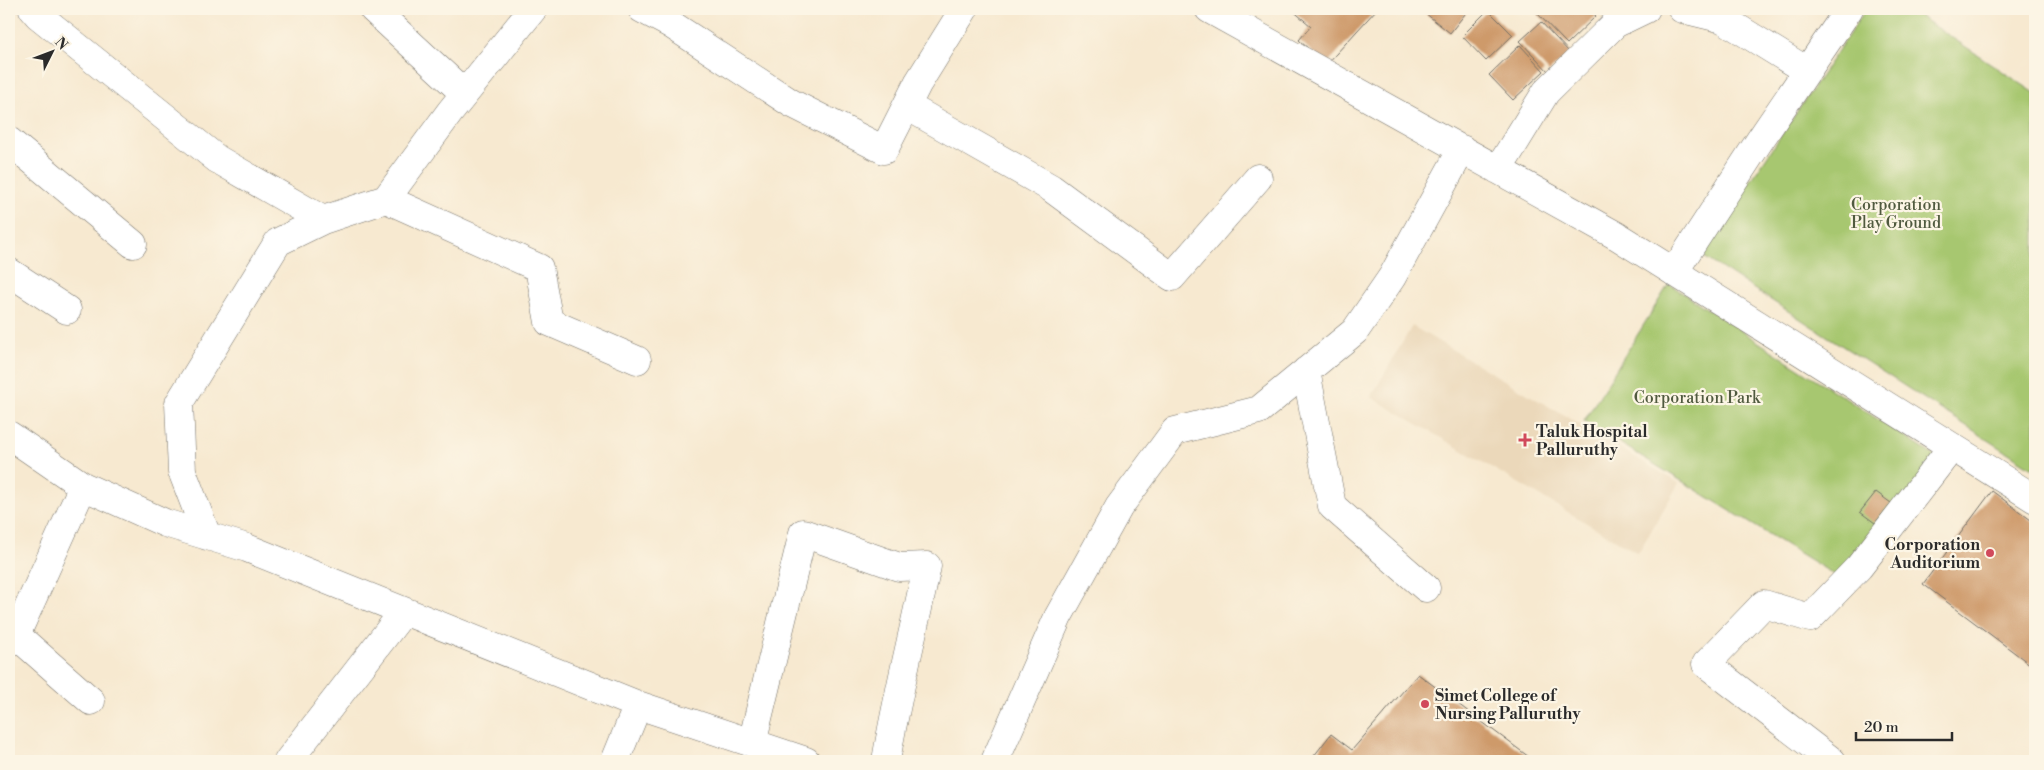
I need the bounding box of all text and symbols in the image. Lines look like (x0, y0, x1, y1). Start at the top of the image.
north arrow (28, 28, 78, 78)
text: N (51, 34, 71, 54)
park label: Corporation Play Ground (1851, 195, 1941, 233)
park label: Corporation Park (1634, 388, 1762, 408)
place label: Taluk Hospital Palluruthy (1536, 422, 1648, 460)
marker: Taluk Hospital Palluruthy (1518, 433, 1532, 447)
place label: Corporation Auditorium (1885, 535, 1980, 573)
marker: Corporation Auditorium (1984, 547, 1996, 559)
place label: Simet College of Nursing Palluruthy (1435, 686, 1581, 724)
marker: Simet College of Nursing Palluruthy (1419, 698, 1431, 710)
scale bar (1856, 710, 1953, 742)
text: 20 m (1864, 718, 1899, 737)

